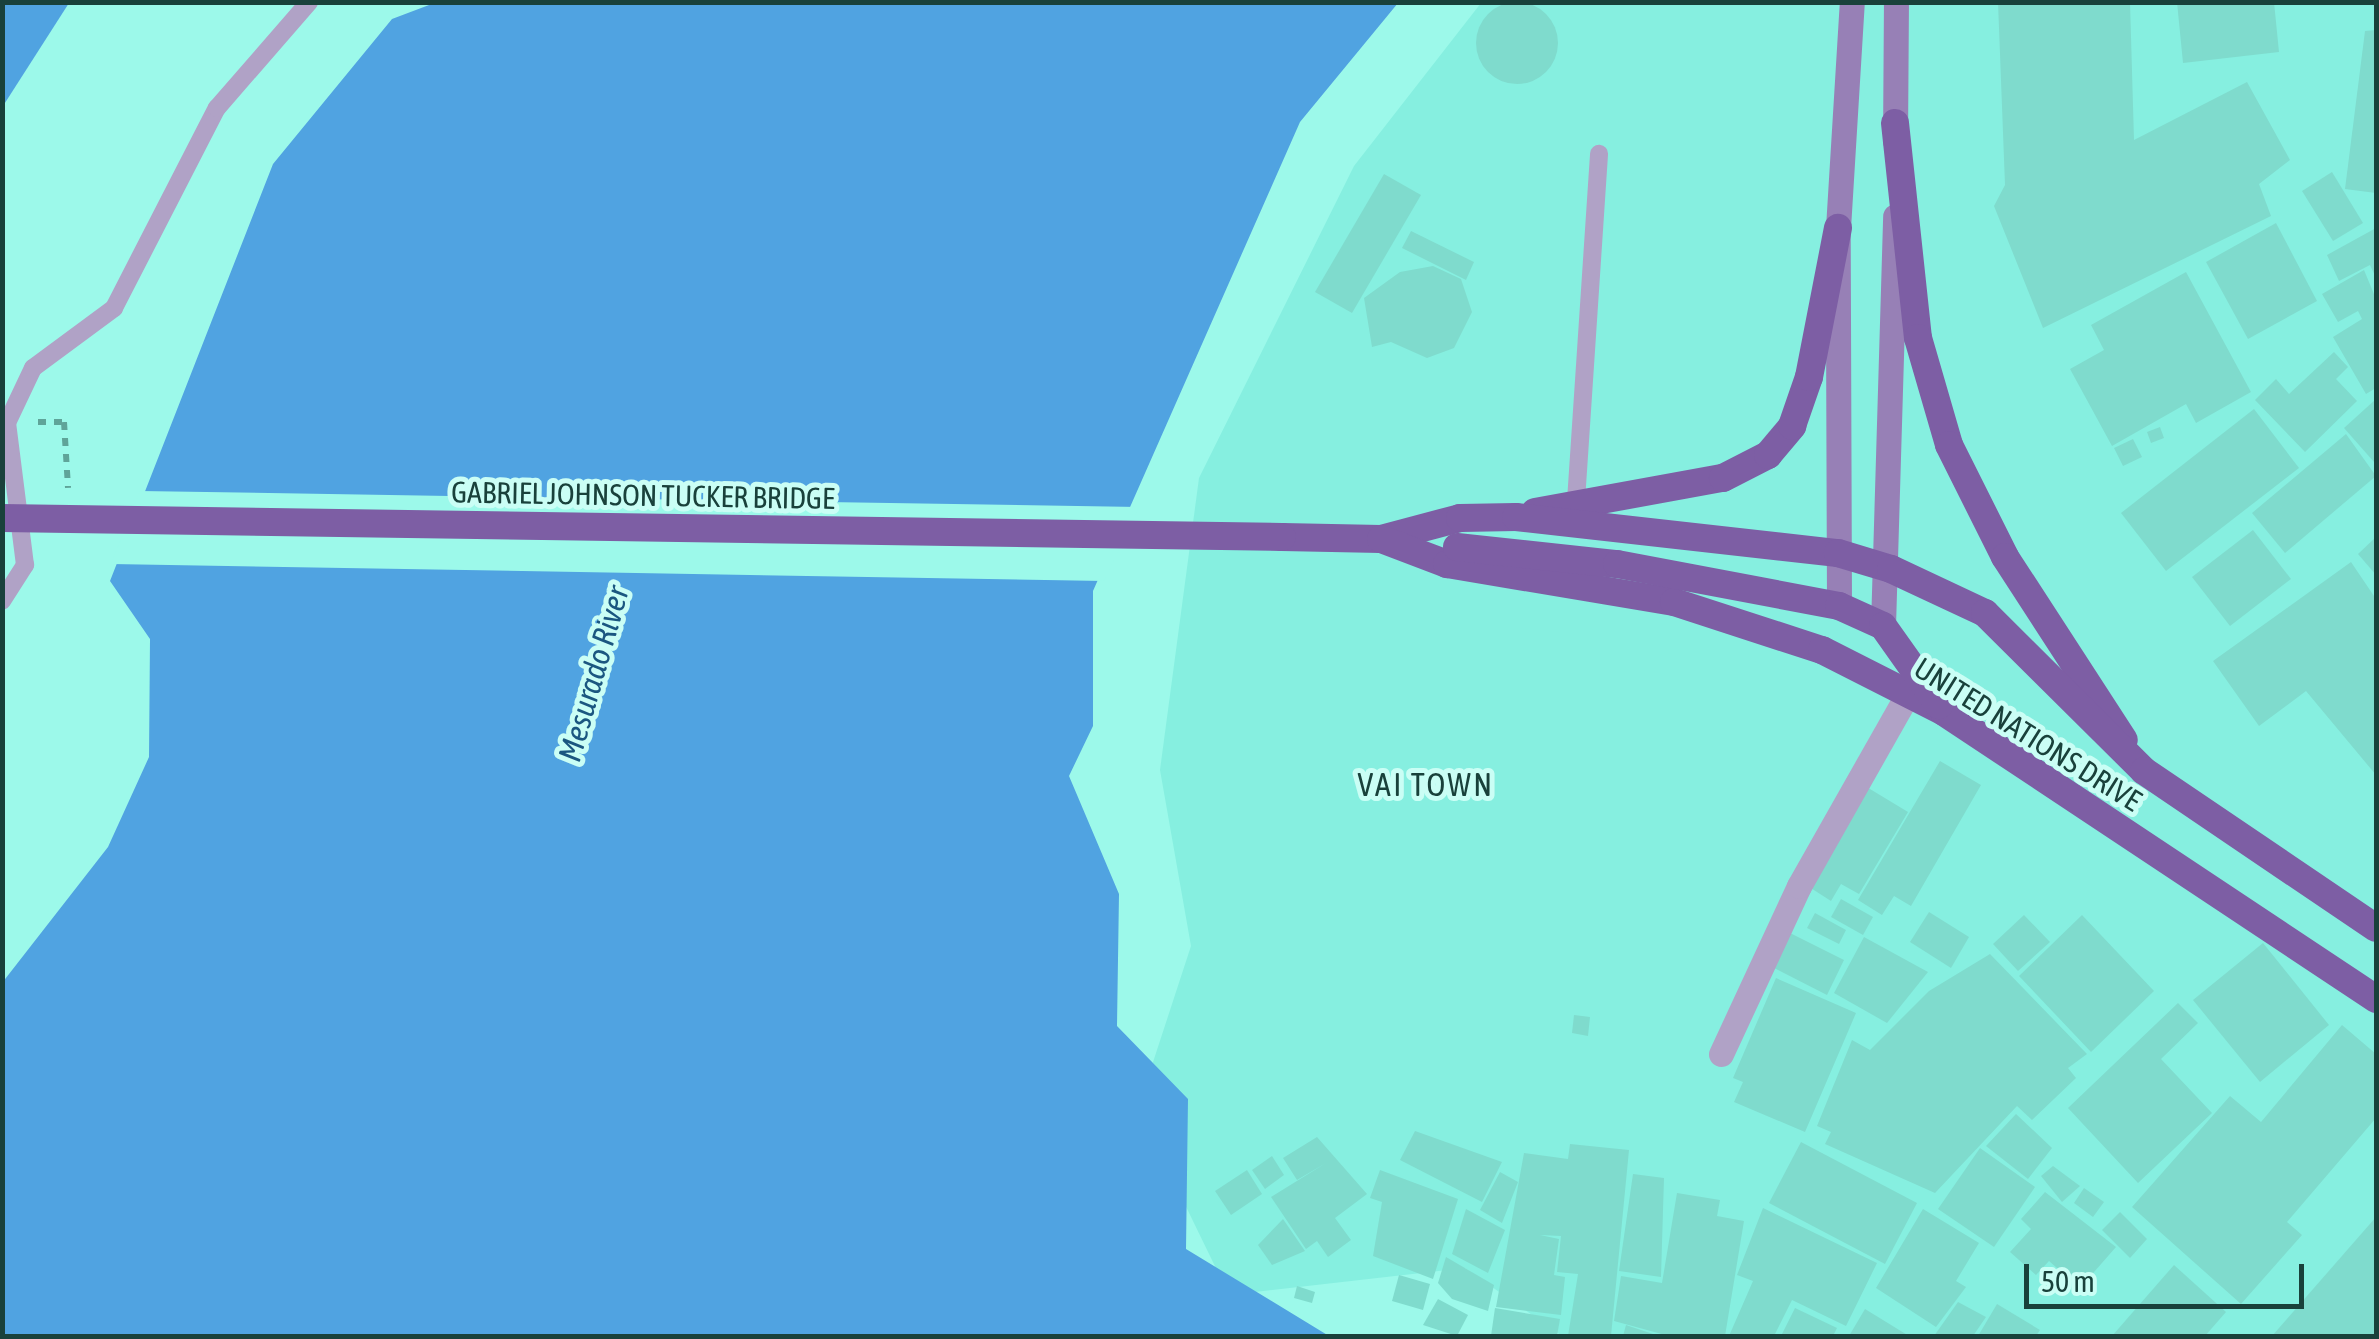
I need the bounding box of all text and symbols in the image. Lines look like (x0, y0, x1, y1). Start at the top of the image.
street label: GABRIEL JOHNSON TUCKER BRIDGE (451, 474, 835, 516)
water label: Mesurado River (551, 582, 637, 766)
street label: UNITED NATIONS DRIVE (1908, 650, 2148, 818)
district label: VAI TOWN (1357, 766, 1495, 804)
scale bar (2029, 1244, 2309, 1306)
text: 50 m (2041, 1264, 2095, 1298)

